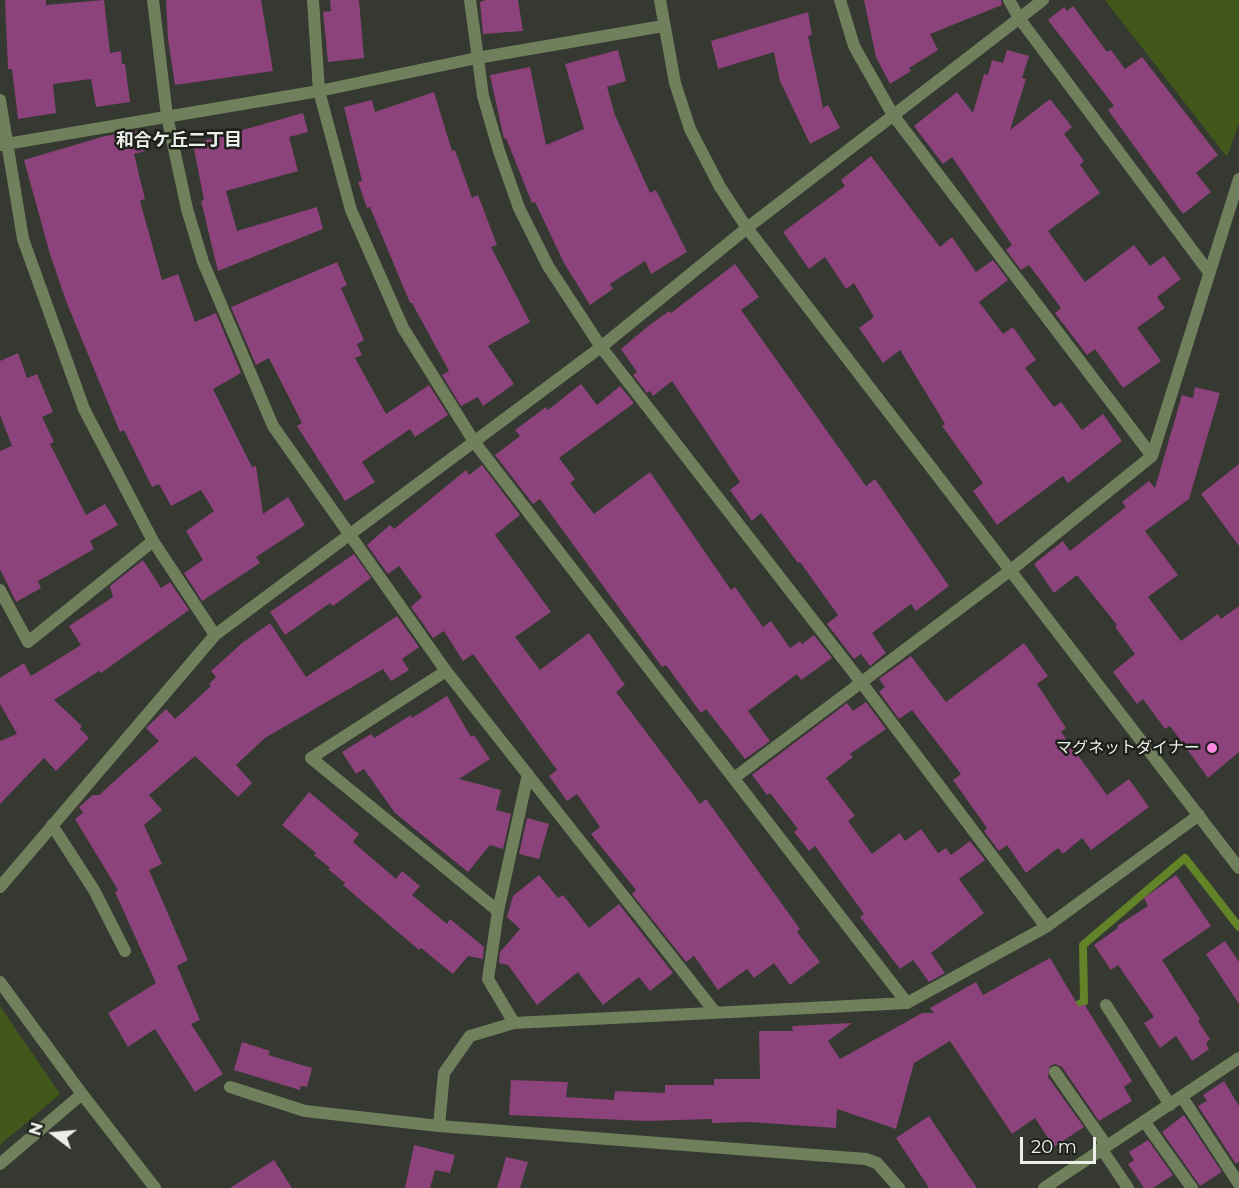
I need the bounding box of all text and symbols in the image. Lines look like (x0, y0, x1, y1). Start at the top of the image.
district label: 和合ケ丘二丁目 (116, 130, 242, 152)
place label: マグネットダイナー (1056, 738, 1200, 758)
marker: マグネットダイナー (1205, 741, 1219, 755)
north arrow (24, 1104, 84, 1164)
text: N (25, 1120, 47, 1138)
scale bar (1023, 1125, 1100, 1163)
text: 20 m (1031, 1136, 1077, 1158)

